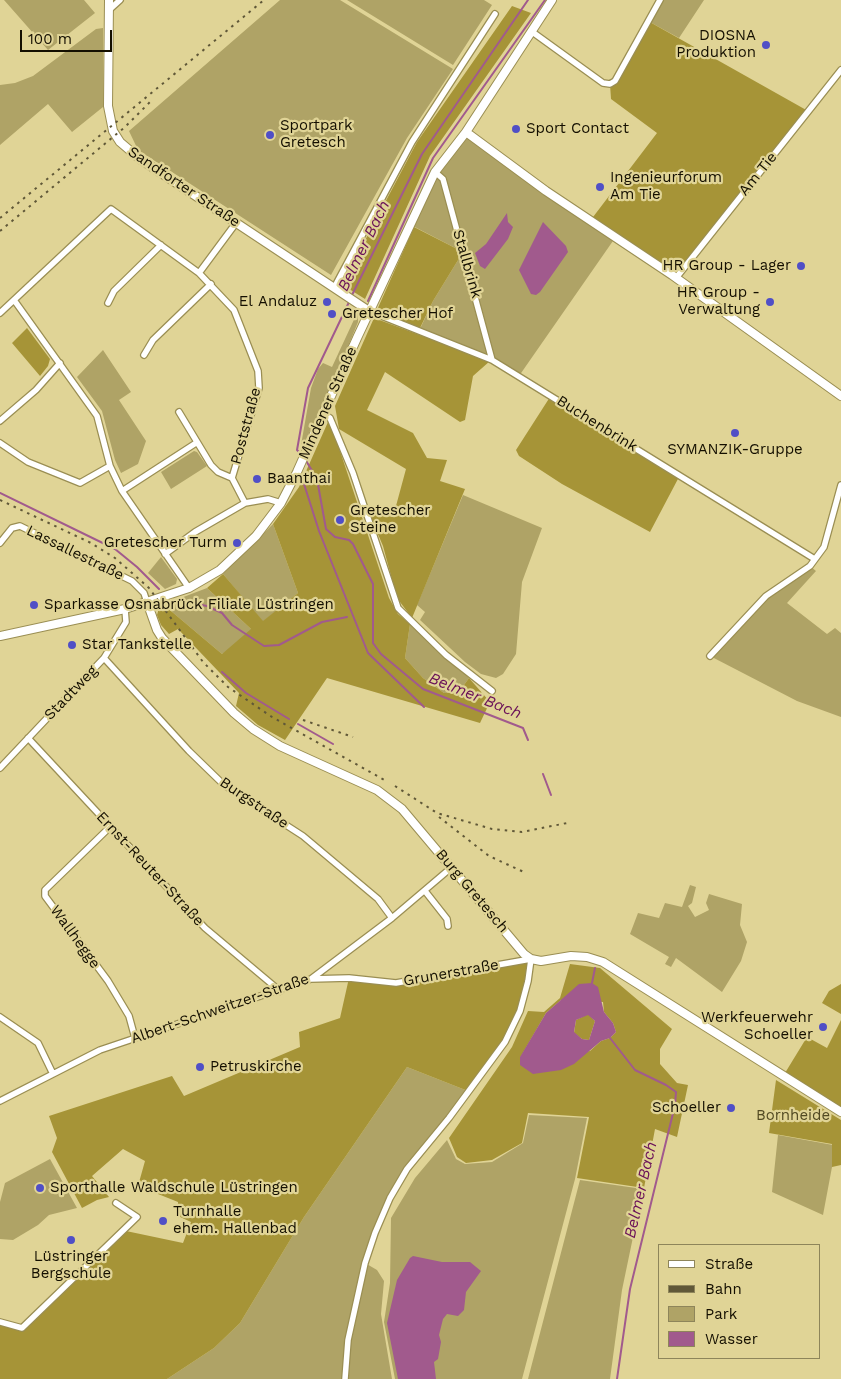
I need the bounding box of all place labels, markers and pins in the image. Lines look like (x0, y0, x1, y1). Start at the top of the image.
place label: DIOSNA Produktion (676, 27, 756, 62)
marker: DIOSNA Produktion (760, 39, 772, 51)
place label: Sportpark Gretesch (280, 117, 352, 152)
place label: Sport Contact (526, 120, 629, 138)
marker: Sport Contact (510, 123, 522, 135)
marker: Sportpark Gretesch (264, 129, 276, 141)
place label: Ingenieurforum Am Tie (610, 169, 722, 204)
marker: Ingenieurforum Am Tie (594, 181, 606, 193)
place label: HR Group - Lager (662, 257, 791, 275)
marker: HR Group - Lager (795, 260, 807, 272)
place label: HR Group - Verwaltung (677, 284, 760, 319)
place label: El Andaluz (239, 293, 317, 311)
marker: El Andaluz (321, 296, 333, 308)
marker: HR Group - Verwaltung (764, 296, 776, 308)
place label: Gretescher Hof (342, 305, 453, 323)
marker: Gretescher Hof (326, 308, 338, 320)
marker: SYMANZIK-Gruppe (729, 427, 741, 439)
place label: SYMANZIK-Gruppe (667, 441, 803, 459)
place label: Baanthai (267, 470, 331, 488)
marker: Baanthai (251, 473, 263, 485)
place label: Gretescher Steine (350, 502, 430, 537)
marker: Gretescher Steine (334, 514, 346, 526)
place label: Gretescher Turm (104, 534, 227, 552)
marker: Gretescher Turm (231, 537, 243, 549)
place label: Sparkasse Osnabrück Filiale Lüstringen (44, 596, 334, 614)
marker: Sparkasse Osnabrück Filiale Lüstringen (28, 599, 40, 611)
place label: Star Tankstelle (82, 636, 192, 654)
marker: Star Tankstelle (66, 639, 78, 651)
place label: Werkfeuerwehr Schoeller (701, 1009, 813, 1044)
marker: Werkfeuerwehr Schoeller (817, 1021, 829, 1033)
place label: Petruskirche (210, 1058, 302, 1076)
marker: Petruskirche (194, 1061, 206, 1073)
place label: Schoeller (652, 1099, 721, 1117)
marker: Schoeller (725, 1102, 737, 1114)
place label: Sporthalle Waldschule Lüstringen (50, 1179, 298, 1197)
marker: Sporthalle Waldschule Lüstringen (34, 1182, 46, 1194)
place label: Turnhalle ehem. Hallenbad (173, 1203, 297, 1238)
marker: Turnhalle ehem. Hallenbad (157, 1215, 169, 1227)
marker: Lüstringer Bergschule (65, 1234, 77, 1246)
place label: Lüstringer Bergschule (31, 1248, 111, 1283)

